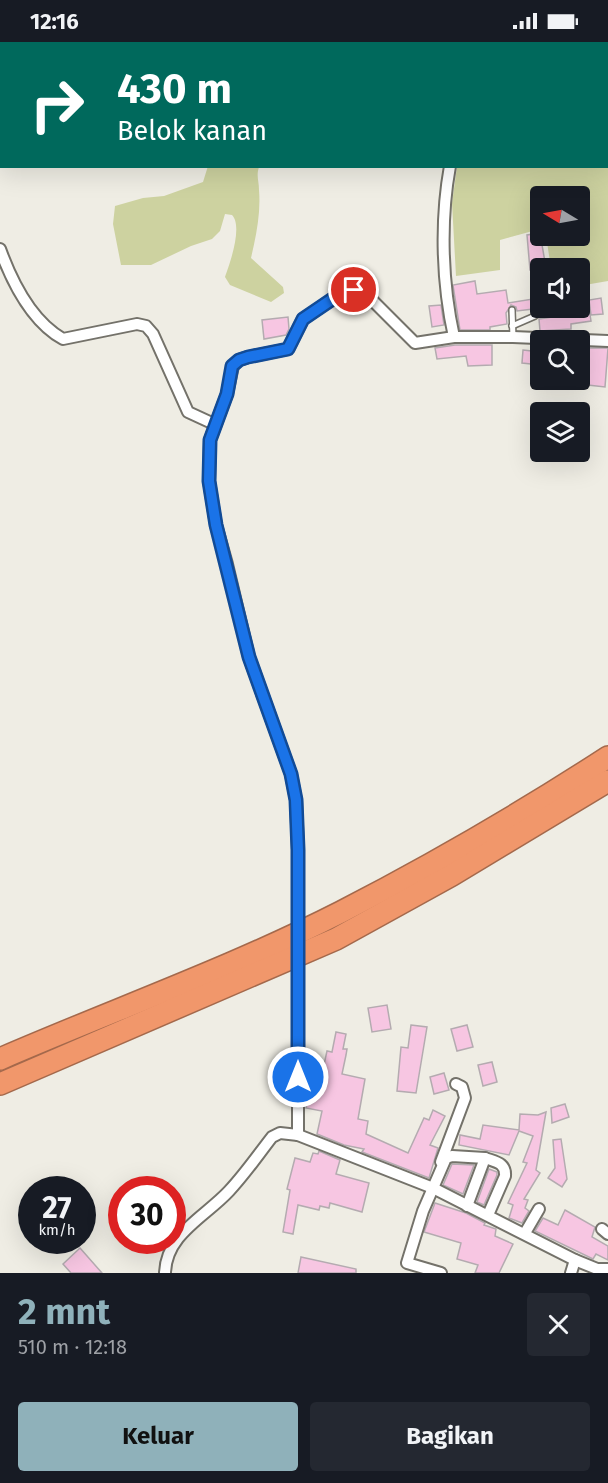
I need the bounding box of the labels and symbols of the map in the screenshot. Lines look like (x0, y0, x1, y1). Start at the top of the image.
north arrow (530, 186, 590, 246)
pin (328, 264, 379, 315)
position arrow (266, 1045, 330, 1109)
speed limit sign: 30 (108, 1176, 186, 1254)

